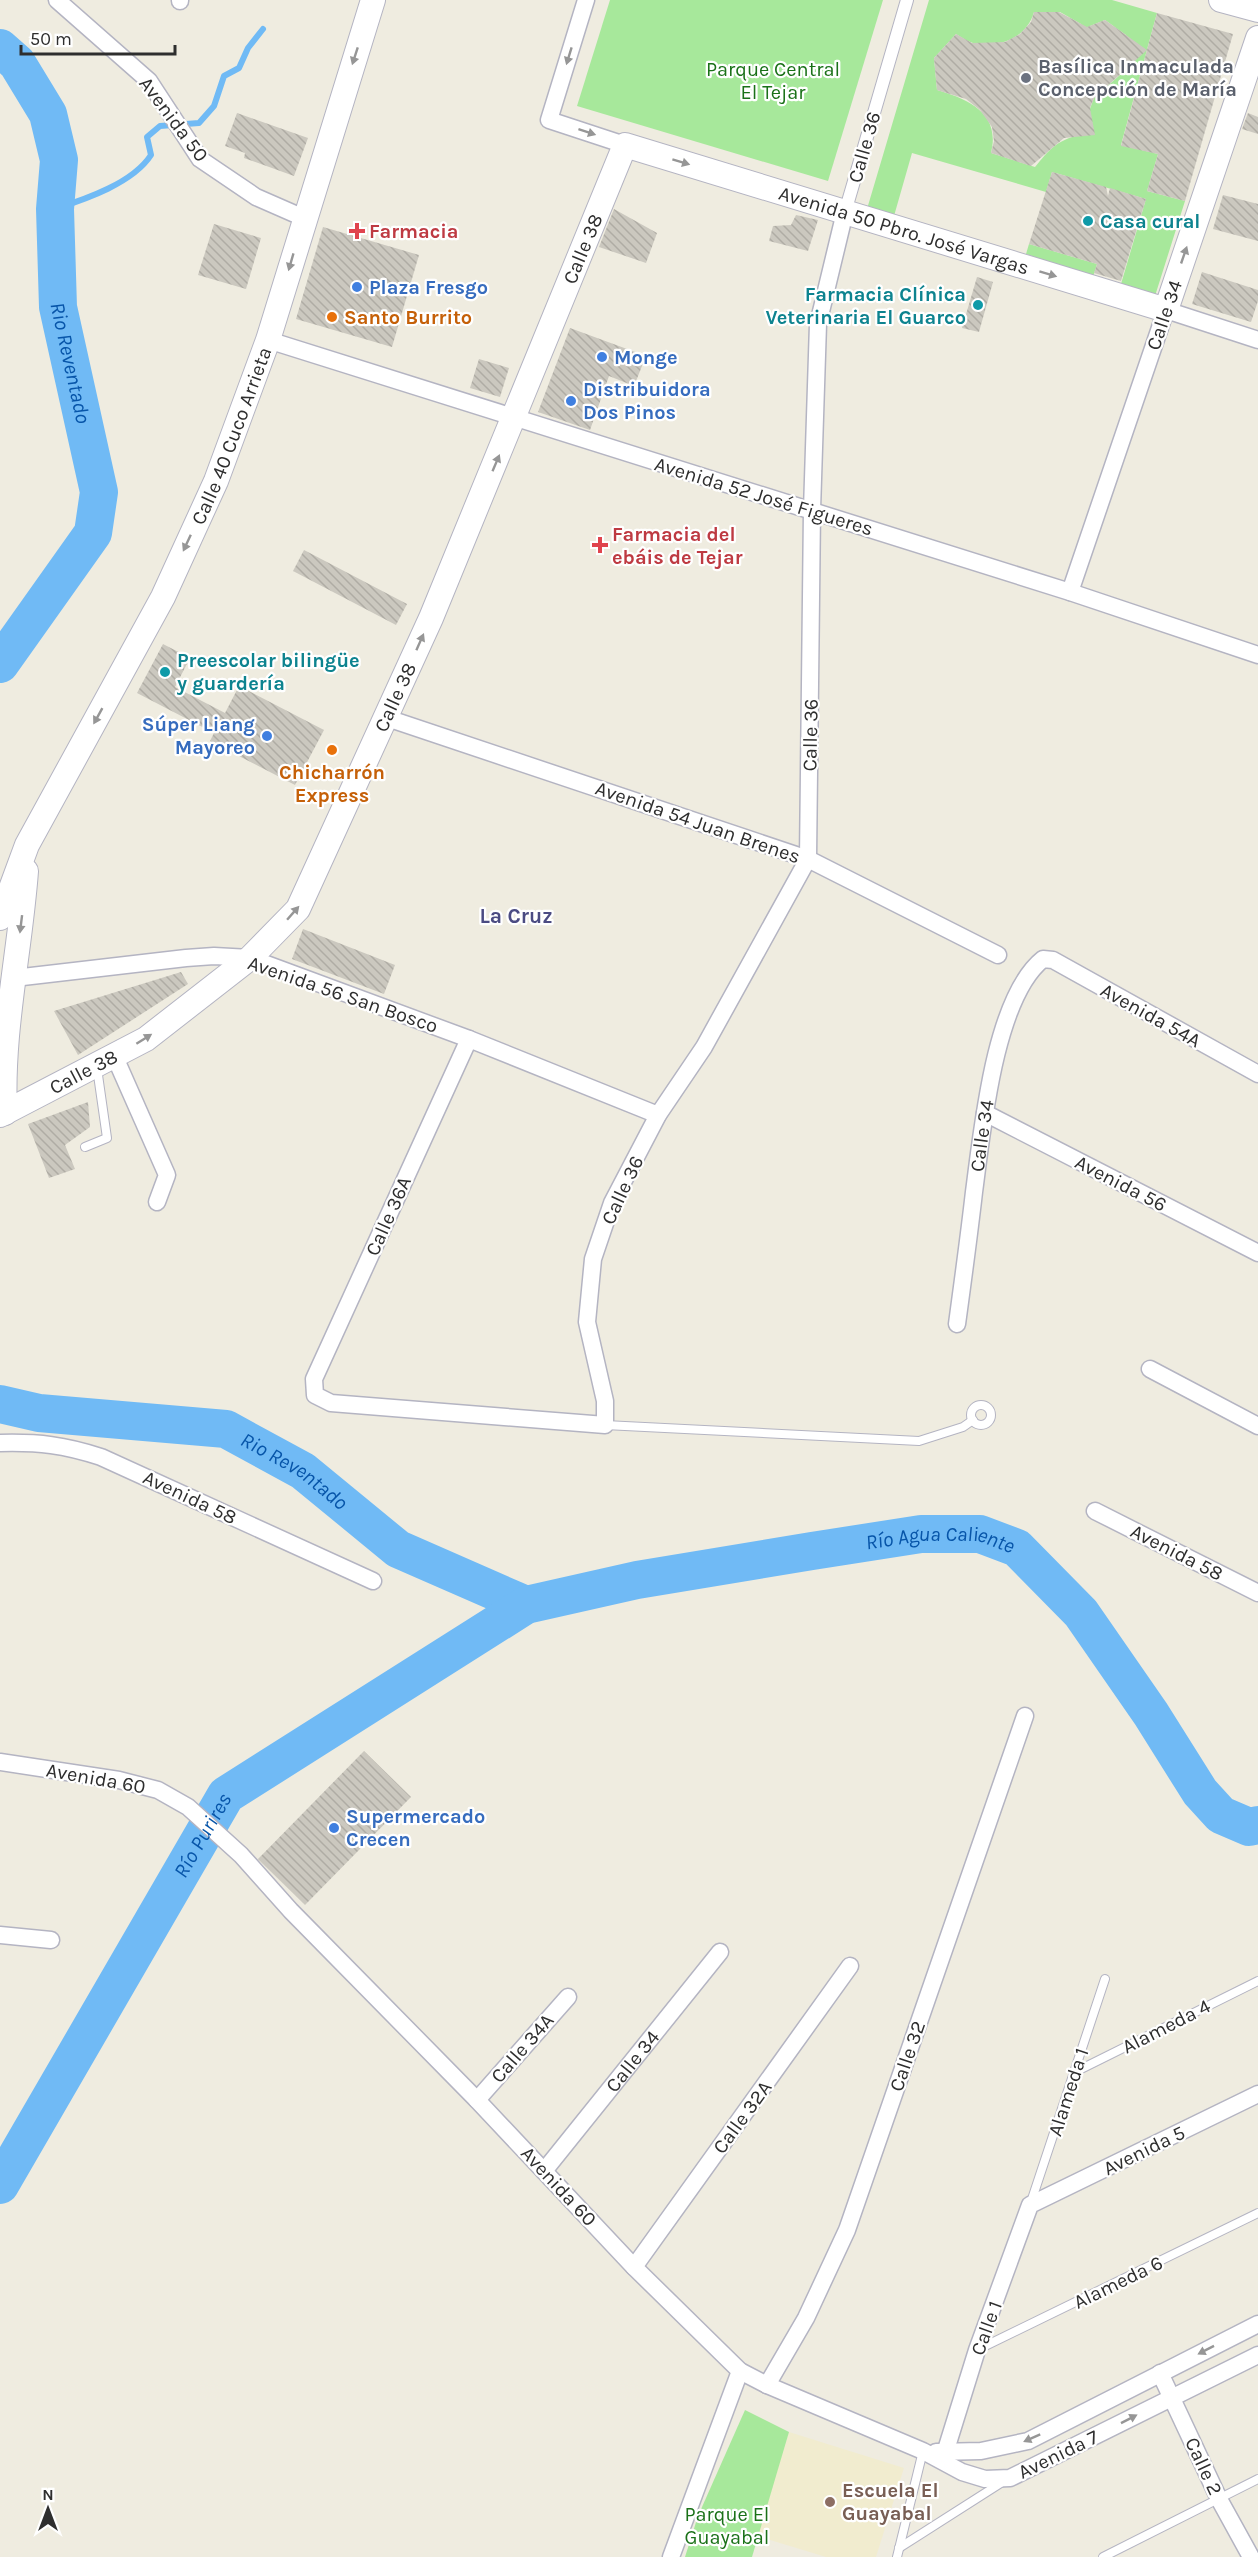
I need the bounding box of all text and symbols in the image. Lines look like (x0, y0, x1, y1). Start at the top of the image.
scale bar (21, 18, 176, 56)
text: 50 m (30, 28, 72, 50)
one-way arrow (350, 47, 360, 65)
one-way arrow (564, 47, 573, 65)
place label: Basílica Inmaculada Concepción de María (1038, 55, 1237, 101)
park label: Parque Central El Tejar (706, 58, 840, 104)
marker: Basílica Inmaculada Concepción de María (1019, 71, 1033, 85)
street label: Avenida 50 (134, 72, 213, 166)
street label: Calle 36 (843, 109, 886, 185)
one-way arrow (578, 128, 596, 138)
one-way arrow (672, 158, 690, 167)
street label: Avenida 50 Pbro. José Vargas (776, 182, 1032, 280)
place label: Casa cural (1100, 210, 1200, 233)
street label: Calle 38 (558, 211, 607, 287)
marker: Casa cural (1081, 214, 1095, 228)
place label: Farmacia (369, 220, 459, 243)
marker: Farmacia (350, 224, 364, 238)
one-way arrow (1180, 246, 1190, 264)
one-way arrow (286, 253, 295, 271)
one-way arrow (1039, 270, 1057, 280)
place label: Plaza Fresgo (369, 276, 488, 299)
street label: Calle 34 (1142, 277, 1187, 353)
marker: Plaza Fresgo (350, 280, 364, 294)
place label: Farmacia Clínica Veterinaria El Guarco (766, 283, 966, 329)
marker: Farmacia Clínica Veterinaria El Guarco (971, 298, 985, 312)
water label: Rio Reventado (45, 300, 96, 426)
place label: Santo Burrito (344, 306, 472, 329)
marker: Santo Burrito (325, 310, 339, 324)
street label: Calle 40 Cuco Arrieta (187, 344, 276, 528)
place label: Monge (614, 346, 678, 369)
marker: Monge (595, 350, 609, 364)
place label: Distribuidora Dos Pinos (583, 378, 711, 424)
marker: Distribuidora Dos Pinos (564, 394, 578, 408)
street label: Avenida 52 José Figueres (652, 452, 876, 541)
one-way arrow (491, 453, 501, 471)
place label: Farmacia del ebáis de Tejar (612, 523, 743, 569)
one-way arrow (183, 535, 192, 552)
marker: Farmacia del ebáis de Tejar (593, 538, 607, 552)
one-way arrow (415, 633, 425, 651)
place label: Preescolar bilingüe y guardería (177, 649, 360, 695)
street label: Calle 38 (370, 659, 421, 736)
marker: Preescolar bilingüe y guardería (158, 665, 172, 679)
street label: Calle 36 (798, 698, 823, 772)
one-way arrow (93, 708, 103, 725)
place label: Súper Liang Mayoreo (142, 713, 255, 759)
marker: Súper Liang Mayoreo (260, 729, 274, 743)
marker: Chicharrón Express (325, 743, 339, 757)
place label: Chicharrón Express (279, 761, 385, 807)
street label: Avenida 54 Juan Brenes (592, 777, 803, 868)
district label: La Cruz (479, 904, 553, 928)
one-way arrow (286, 905, 299, 921)
one-way arrow (16, 915, 25, 934)
street label: Avenida 56 San Bosco (245, 951, 441, 1038)
street label: Avenida 54A (1097, 978, 1205, 1052)
one-way arrow (136, 1033, 152, 1044)
street label: Calle 38 (46, 1045, 122, 1099)
street label: Calle 34 (966, 1098, 999, 1173)
street label: Avenida 56 (1071, 1151, 1170, 1216)
street label: Calle 36 (597, 1152, 648, 1228)
street label: Calle 36A (361, 1173, 416, 1259)
water label: Rio Reventado (237, 1427, 353, 1515)
street label: Avenida 58 (139, 1466, 240, 1529)
street label: Avenida 58 (1127, 1519, 1227, 1586)
water label: Río Agua Caliente (864, 1522, 1018, 1558)
street label: Avenida 60 (45, 1758, 147, 1799)
water label: Río Purires (169, 1789, 236, 1882)
place label: Supermercado Crecen (346, 1805, 485, 1851)
marker: Supermercado Crecen (327, 1821, 341, 1835)
street label: Alameda 4 (1118, 1994, 1214, 2058)
street label: Calle 34A (486, 2009, 559, 2088)
street label: Calle 32 (885, 2018, 930, 2094)
street label: Calle 34 (601, 2026, 664, 2097)
street label: Alameda 1 (1043, 2045, 1094, 2139)
street label: Calle 32A (708, 2076, 777, 2158)
street label: Avenida 5 (1099, 2121, 1189, 2180)
street label: Avenida 60 (516, 2142, 601, 2231)
street label: Alameda 6 (1070, 2251, 1166, 2314)
street label: Calle 1 (966, 2298, 1007, 2358)
one-way arrow (1197, 2345, 1214, 2355)
one-way arrow (1121, 2414, 1138, 2423)
street label: Avenida 7 (1014, 2425, 1103, 2484)
one-way arrow (1023, 2434, 1040, 2443)
street label: Calle 2 (1180, 2434, 1227, 2499)
north arrow (18, 2479, 78, 2539)
place label: Escuela El Guayabal (842, 2479, 939, 2525)
text: N (42, 2485, 54, 2504)
marker: Escuela El Guayabal (823, 2495, 837, 2509)
park label: Parque El Guayabal (685, 2503, 769, 2549)

